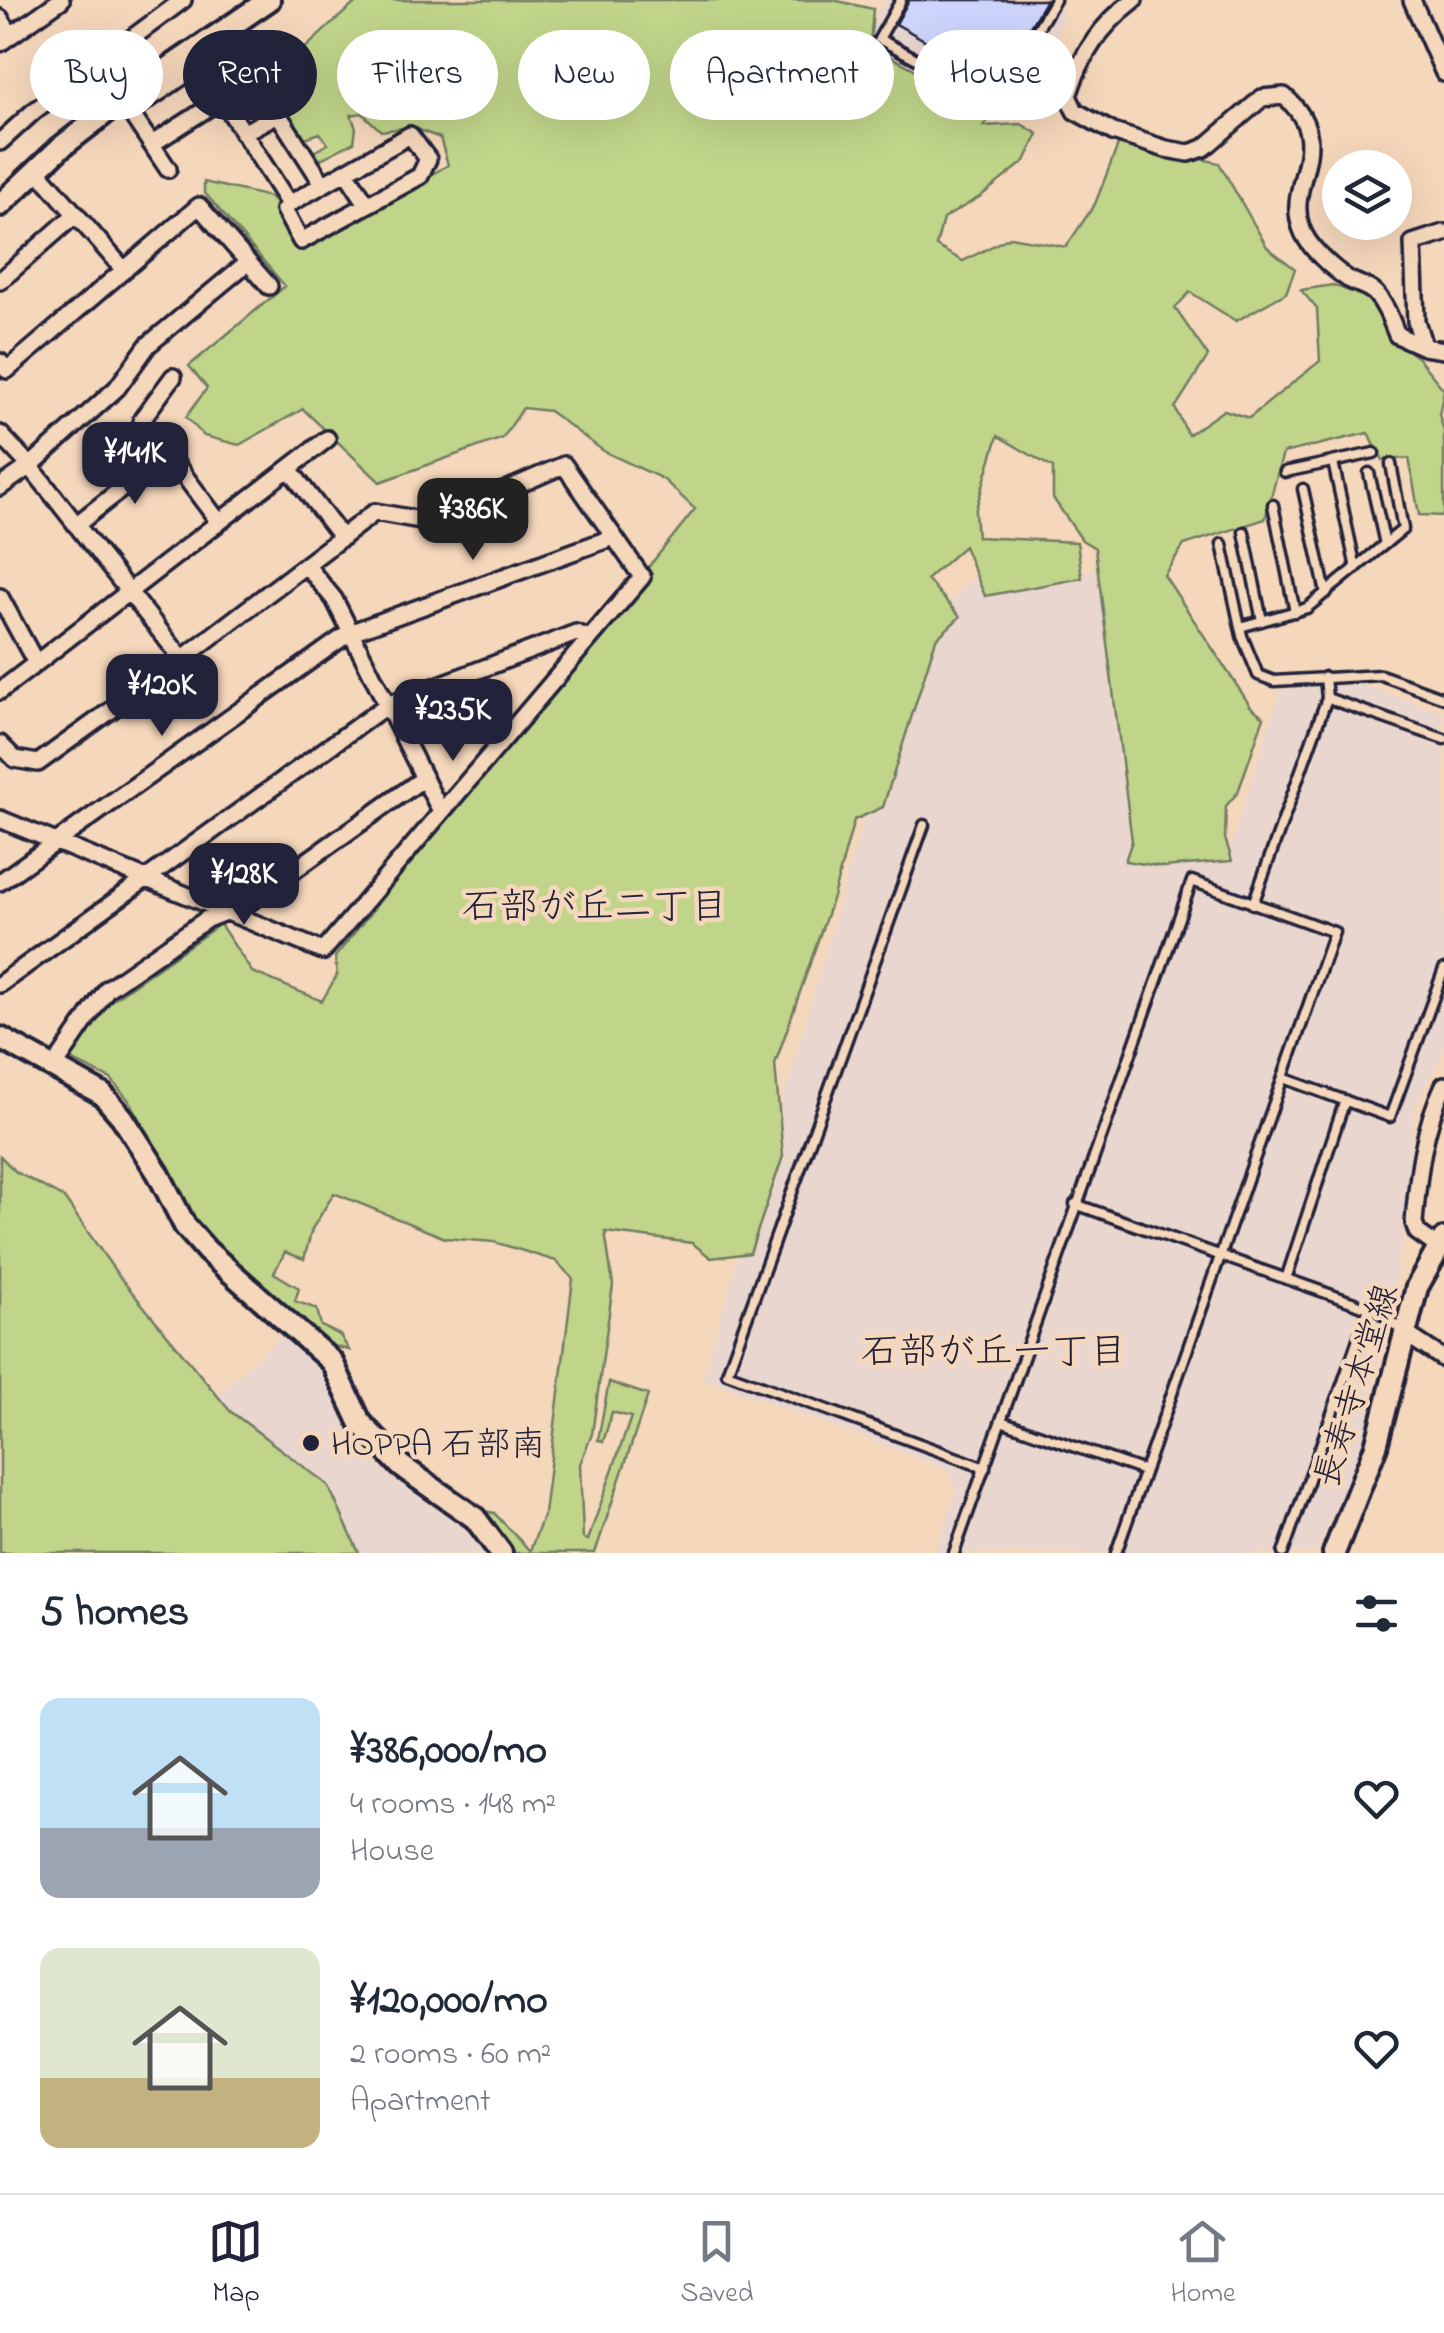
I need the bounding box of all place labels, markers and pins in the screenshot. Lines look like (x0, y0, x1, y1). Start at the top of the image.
pin: ¥141K (65, 422, 205, 507)
pin: ¥386K (403, 478, 543, 563)
pin: ¥120K (92, 654, 232, 739)
pin: ¥235K (383, 679, 523, 764)
pin: ¥128K (174, 843, 314, 928)
place label: HOPPA 石部南 (331, 1421, 546, 1472)
marker: HOPPA 石部南 (300, 1432, 322, 1454)

